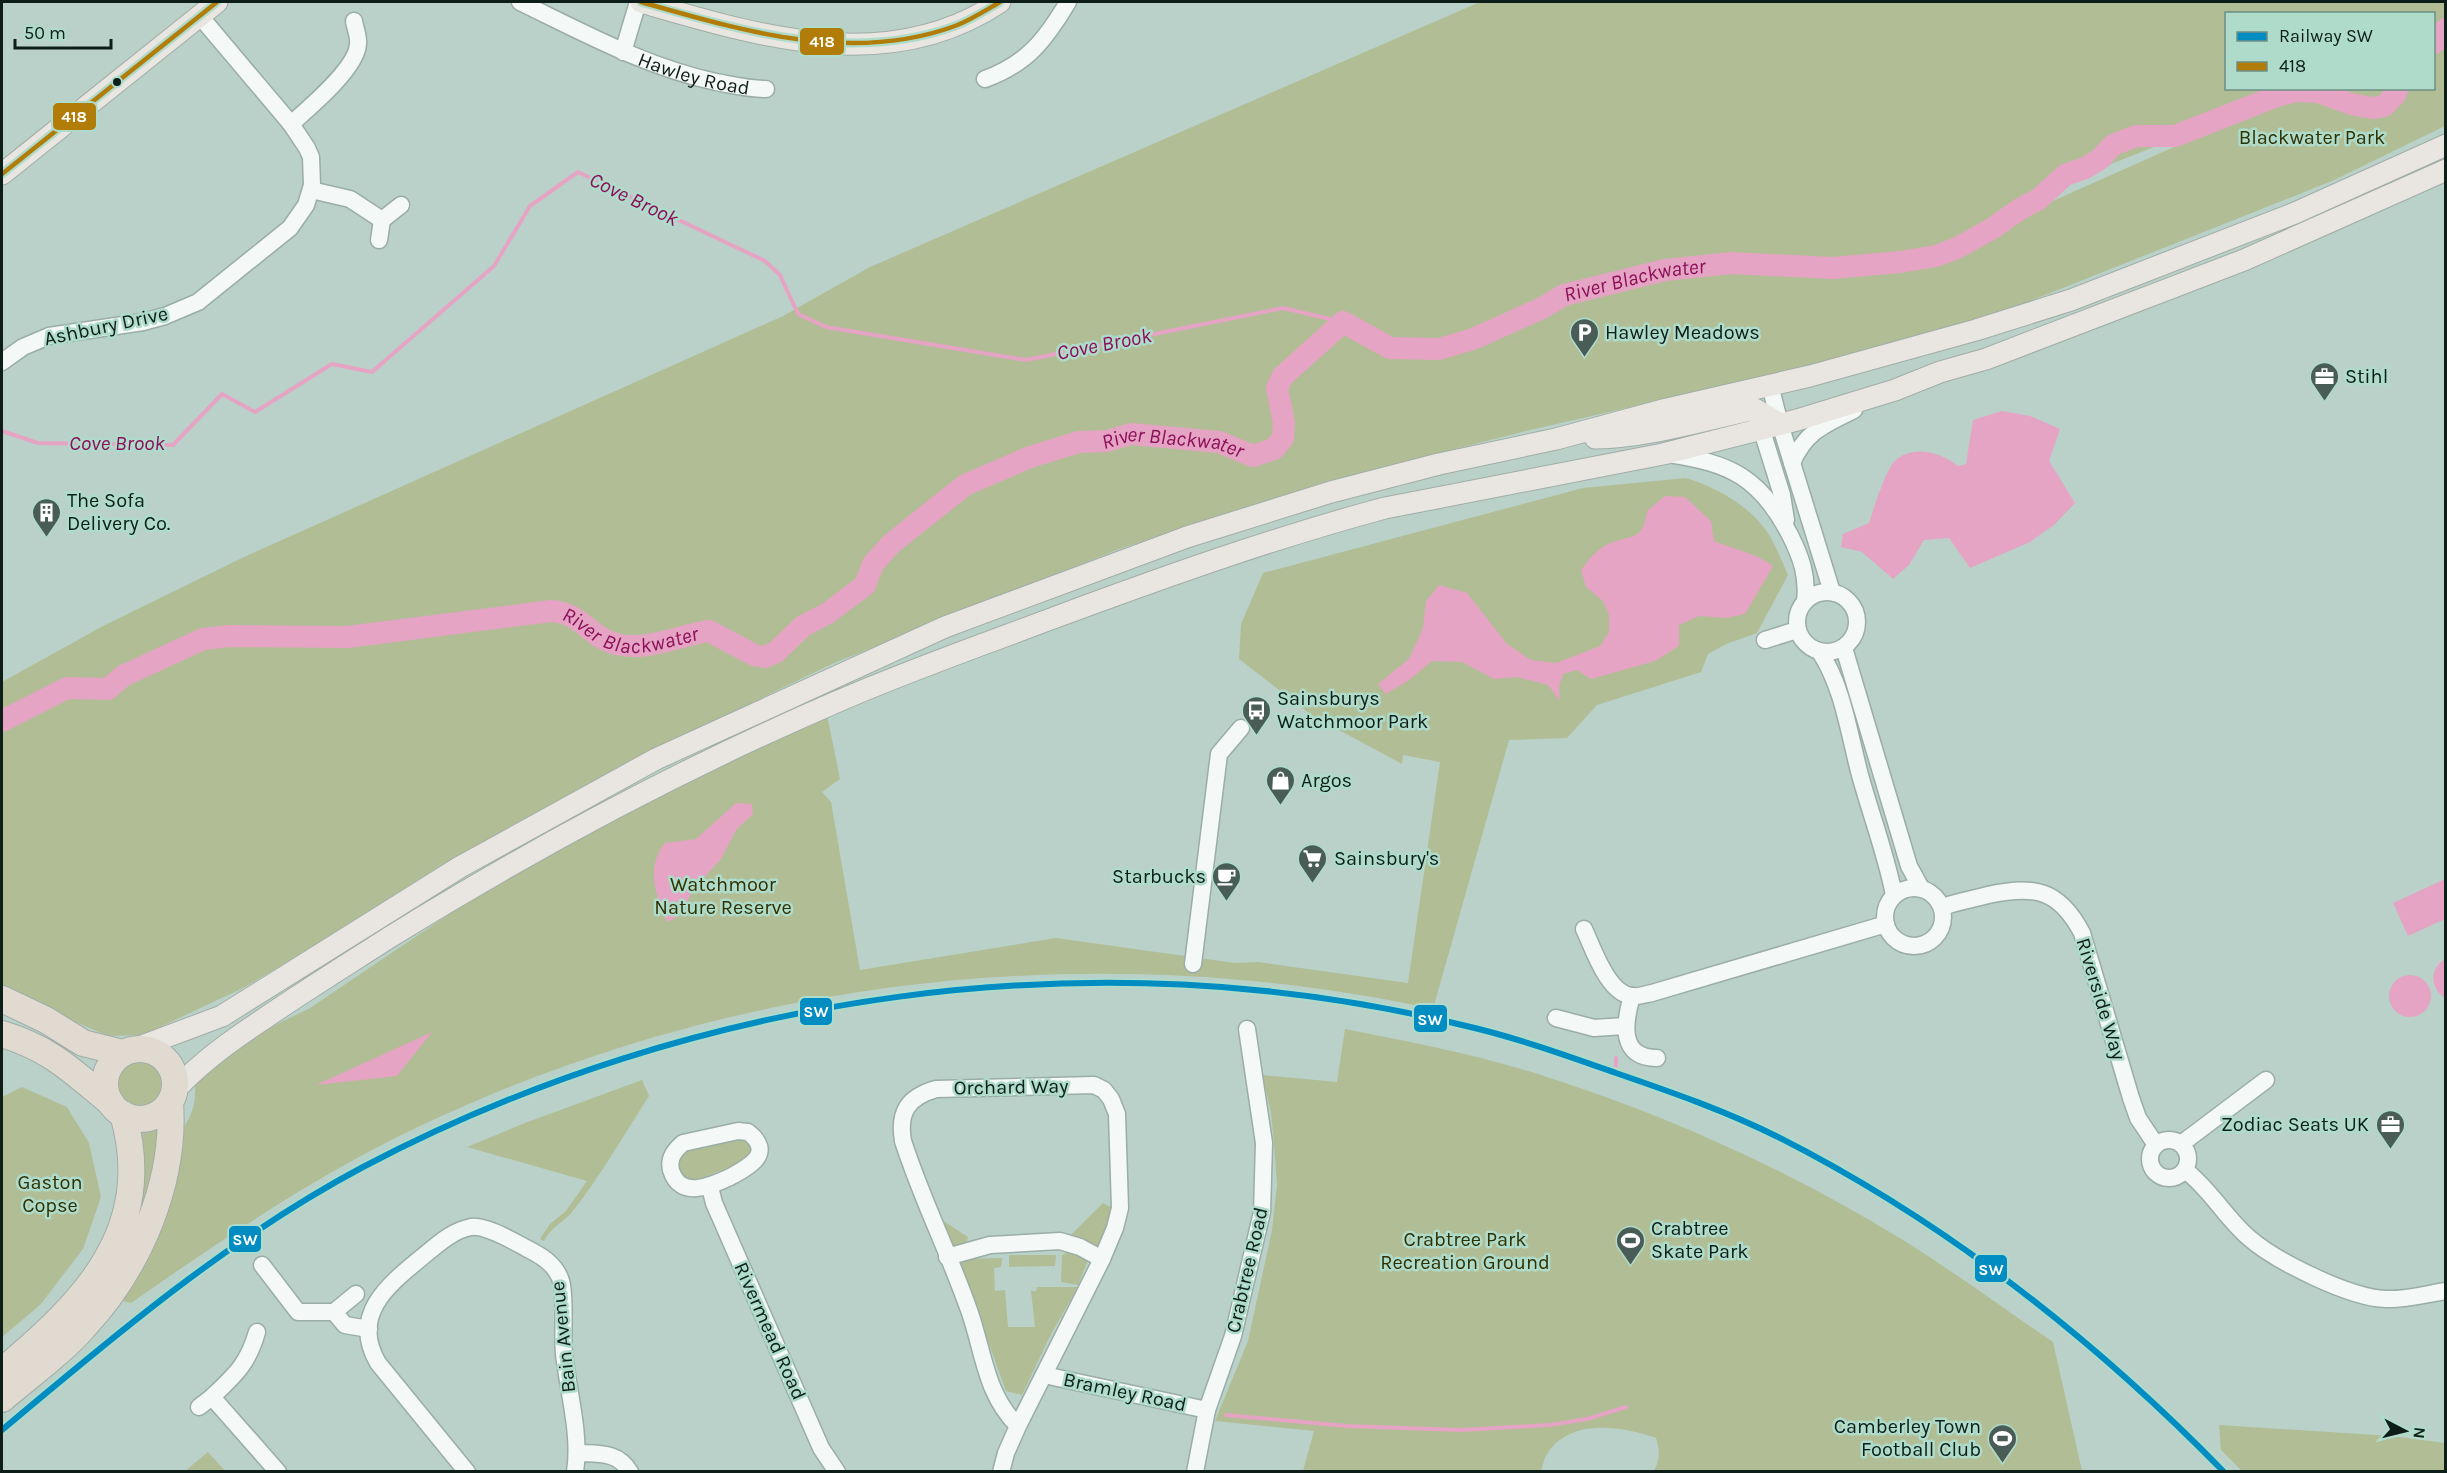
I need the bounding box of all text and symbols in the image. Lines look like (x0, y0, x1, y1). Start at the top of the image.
scale bar (15, 12, 111, 50)
legend (2225, 12, 2435, 90)
text: 50 m (24, 22, 66, 44)
text: Railway SW (2279, 25, 2373, 47)
line badge: 418 (799, 27, 845, 56)
text: 418 (809, 32, 835, 51)
street label: Hawley Road (635, 47, 751, 99)
text: 418 (2279, 55, 2306, 77)
unlabelled marker (111, 76, 123, 88)
line badge: 418 (52, 102, 97, 131)
text: 418 (61, 107, 87, 126)
park label: Blackwater Park (2239, 126, 2385, 149)
water label: Cove Brook (586, 167, 683, 231)
water label: River Blackwater (1561, 254, 1707, 307)
street label: Ashbury Drive (42, 302, 170, 350)
parking icon: Hawley Meadows (1568, 316, 1600, 358)
place label: Hawley Meadows (1605, 321, 1760, 344)
water label: Cove Brook (1055, 323, 1154, 365)
office icon: Stihl (2308, 360, 2340, 402)
place label: Stihl (2345, 365, 2388, 388)
water label: River Blackwater (1099, 422, 1248, 463)
water label: Cove Brook (69, 431, 165, 455)
place label: The Sofa Delivery Co. (67, 489, 170, 535)
building icon: The Sofa Delivery Co. (30, 496, 62, 538)
water label: River Blackwater (559, 602, 701, 658)
place label: Sainsburys Watchmoor Park (1277, 687, 1428, 733)
bus stop icon: Sainsburys Watchmoor Park (1240, 694, 1272, 736)
shop icon: Argos (1264, 764, 1296, 806)
place label: Argos (1301, 769, 1352, 792)
supermarket icon: Sainsbury's (1297, 842, 1329, 884)
place label: Sainsbury's (1334, 847, 1439, 870)
cafe icon: Starbucks (1211, 860, 1243, 902)
place label: Starbucks (1112, 865, 1206, 888)
park label: Watchmoor Nature Reserve (654, 873, 792, 919)
street label: Riverside Way (2071, 935, 2131, 1063)
line badge: SW (799, 997, 833, 1026)
text: SW (803, 1002, 829, 1021)
line badge: SW (1413, 1004, 1448, 1033)
text: SW (1417, 1010, 1443, 1029)
street label: Orchard Way (953, 1074, 1069, 1100)
office icon: Zodiac Seats UK (2374, 1108, 2406, 1150)
place label: Zodiac Seats UK (2221, 1113, 2369, 1136)
park label: Gaston Copse (18, 1171, 82, 1217)
street label: Crabtree Road (1221, 1205, 1273, 1335)
place label: Crabtree Skate Park (1651, 1217, 1749, 1263)
sports icon: Crabtree Skate Park (1614, 1224, 1646, 1266)
line badge: SW (228, 1225, 262, 1253)
park label: Crabtree Park Recreation Ground (1380, 1228, 1550, 1274)
text: SW (232, 1230, 258, 1249)
line badge: SW (1974, 1254, 2008, 1283)
street label: Rivermead Road (729, 1259, 811, 1403)
text: SW (1978, 1260, 2004, 1279)
street label: Bain Avenue (546, 1280, 580, 1394)
street label: Bramley Road (1061, 1368, 1189, 1416)
north arrow (2375, 1401, 2435, 1461)
place label: Camberley Town Football Club (1834, 1415, 1981, 1461)
sports icon: Camberley Town Football Club (1986, 1422, 2018, 1464)
text: N (2409, 1426, 2430, 1440)

